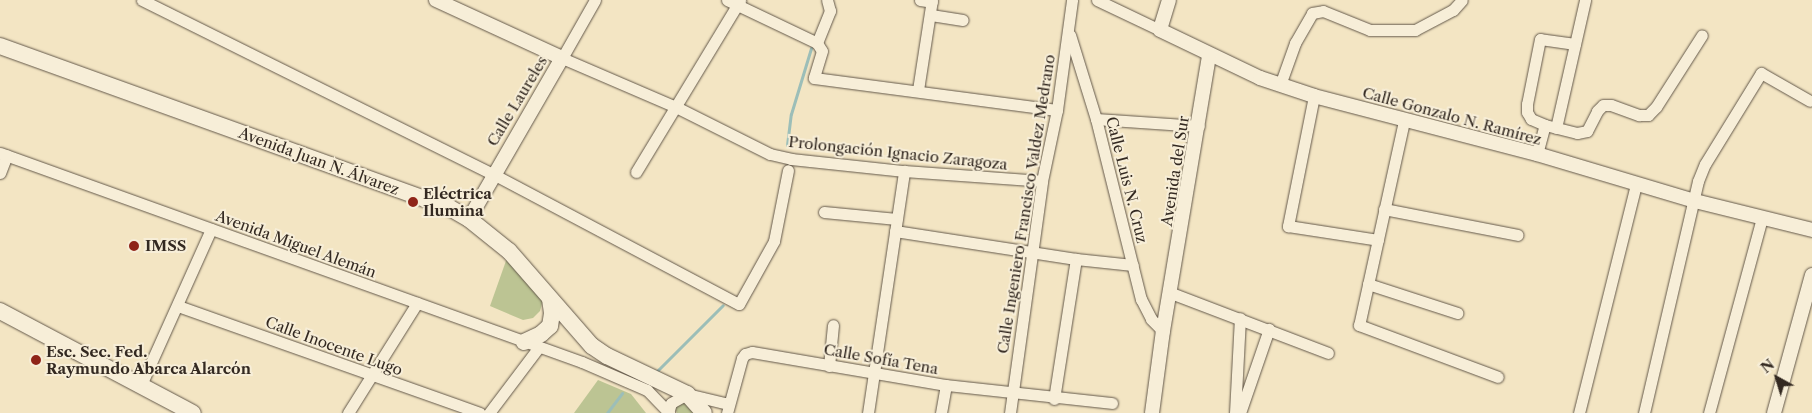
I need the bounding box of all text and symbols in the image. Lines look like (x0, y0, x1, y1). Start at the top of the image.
street label: Calle Laureles (483, 53, 551, 149)
street label: Calle Ingeniero Francisco Valdez Medrano (993, 53, 1059, 355)
street label: Calle Gonzalo N. Ramírez (1361, 83, 1543, 149)
street label: Avenida del Sur (1157, 114, 1193, 228)
street label: Calle Luis N. Cruz (1103, 115, 1151, 245)
street label: Avenida Juan N. Álvarez (236, 123, 402, 199)
street label: Prolongación Ignacio Zaragoza (788, 133, 1008, 173)
place label: Eléctrica Ilumina (423, 184, 492, 219)
marker: Eléctrica Ilumina (407, 196, 419, 208)
street label: Avenida Miguel Alemán (213, 206, 379, 282)
place label: IMSS (145, 237, 186, 255)
marker: IMSS (127, 239, 141, 253)
street label: Calle Inocente Lugo (263, 313, 405, 379)
street label: Calle Sofía Tena (822, 340, 940, 378)
place label: Esc. Sec. Fed. Raymundo Abarca Alarcón (46, 342, 252, 377)
north arrow (1752, 353, 1802, 403)
marker: Esc. Sec. Fed. Raymundo Abarca Alarcón (30, 354, 42, 366)
text: N (1757, 356, 1778, 377)

